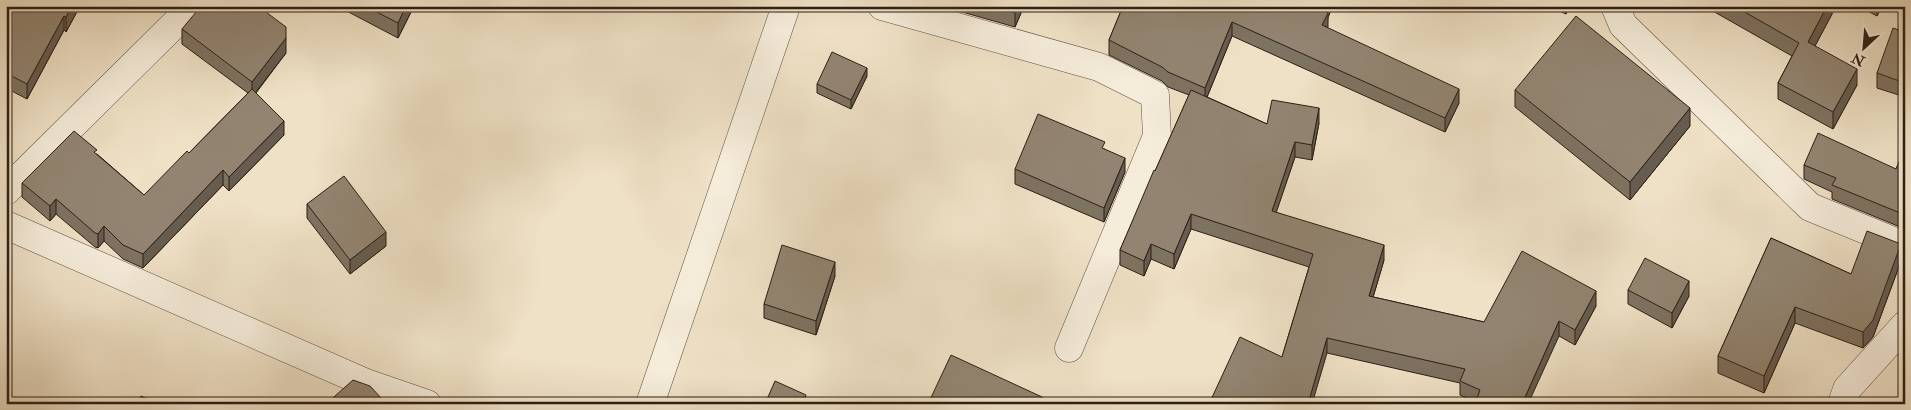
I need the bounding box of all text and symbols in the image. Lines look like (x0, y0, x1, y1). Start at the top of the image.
north arrow (1838, 22, 1888, 72)
text: N (1849, 49, 1869, 70)

